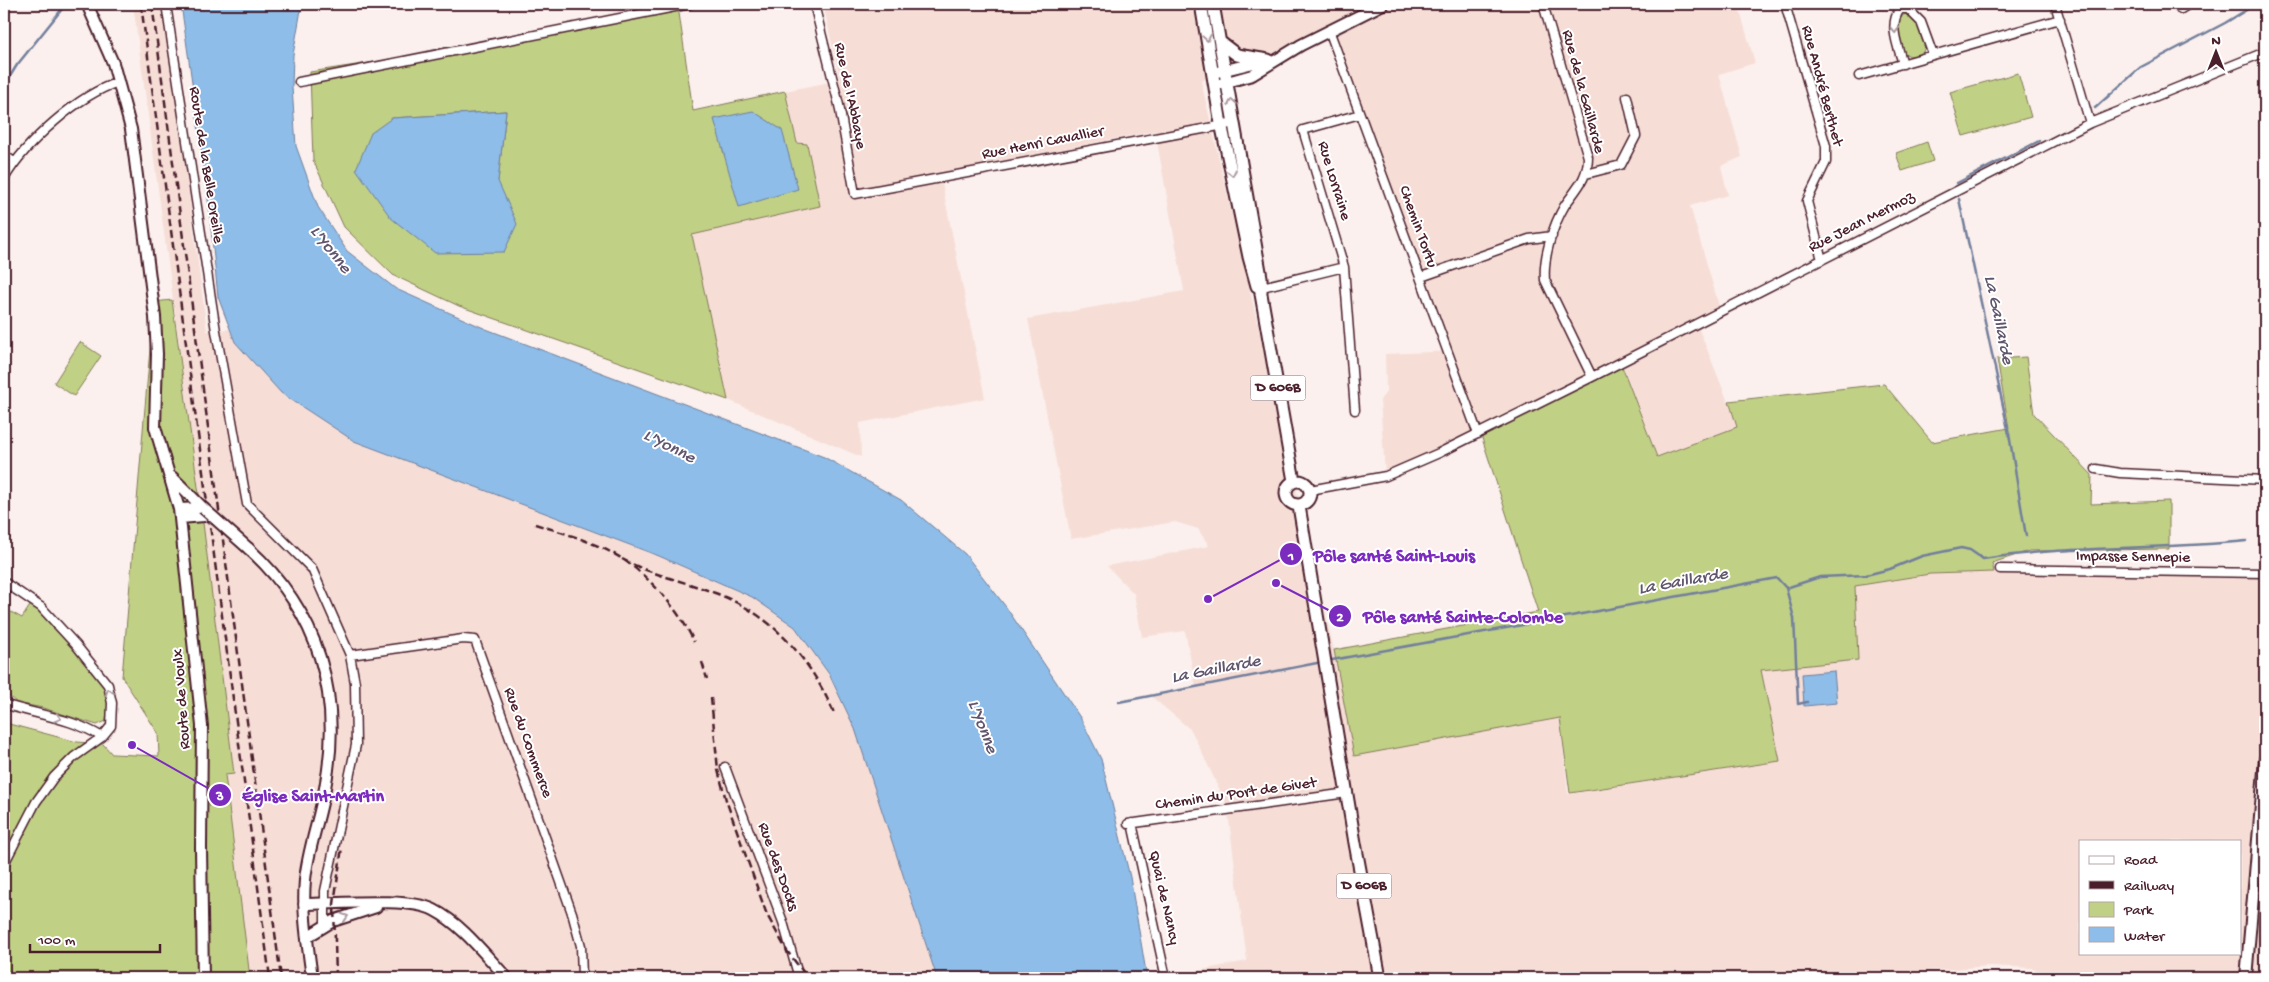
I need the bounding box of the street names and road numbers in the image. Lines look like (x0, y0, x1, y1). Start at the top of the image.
street label: Rue André Berthet (1796, 24, 1847, 150)
street label: Rue de la Gaillarde (1556, 28, 1608, 157)
street label: Rue de l'Abbaye (828, 41, 870, 152)
street label: Route de la Belle Oreille (183, 85, 227, 245)
street label: Rue Henri Cavallier (980, 123, 1107, 165)
street label: Rue Lorraine (1312, 139, 1354, 224)
street label: Chemin Tortu (1393, 183, 1441, 271)
street label: Rue Jean Mermoz (1806, 188, 1919, 258)
road number: D 606B (1250, 376, 1306, 400)
street label: Impasse Sennepie (2076, 548, 2191, 569)
street label: Route de Voulx (170, 647, 196, 750)
street label: Rue du Commerce (498, 685, 556, 801)
street label: Chemin du Port de Givet (1154, 774, 1319, 816)
street label: Rue des Docks (752, 820, 802, 915)
street label: Quai de Nancy (1143, 849, 1183, 947)
road number: D 606B (1336, 874, 1392, 898)

